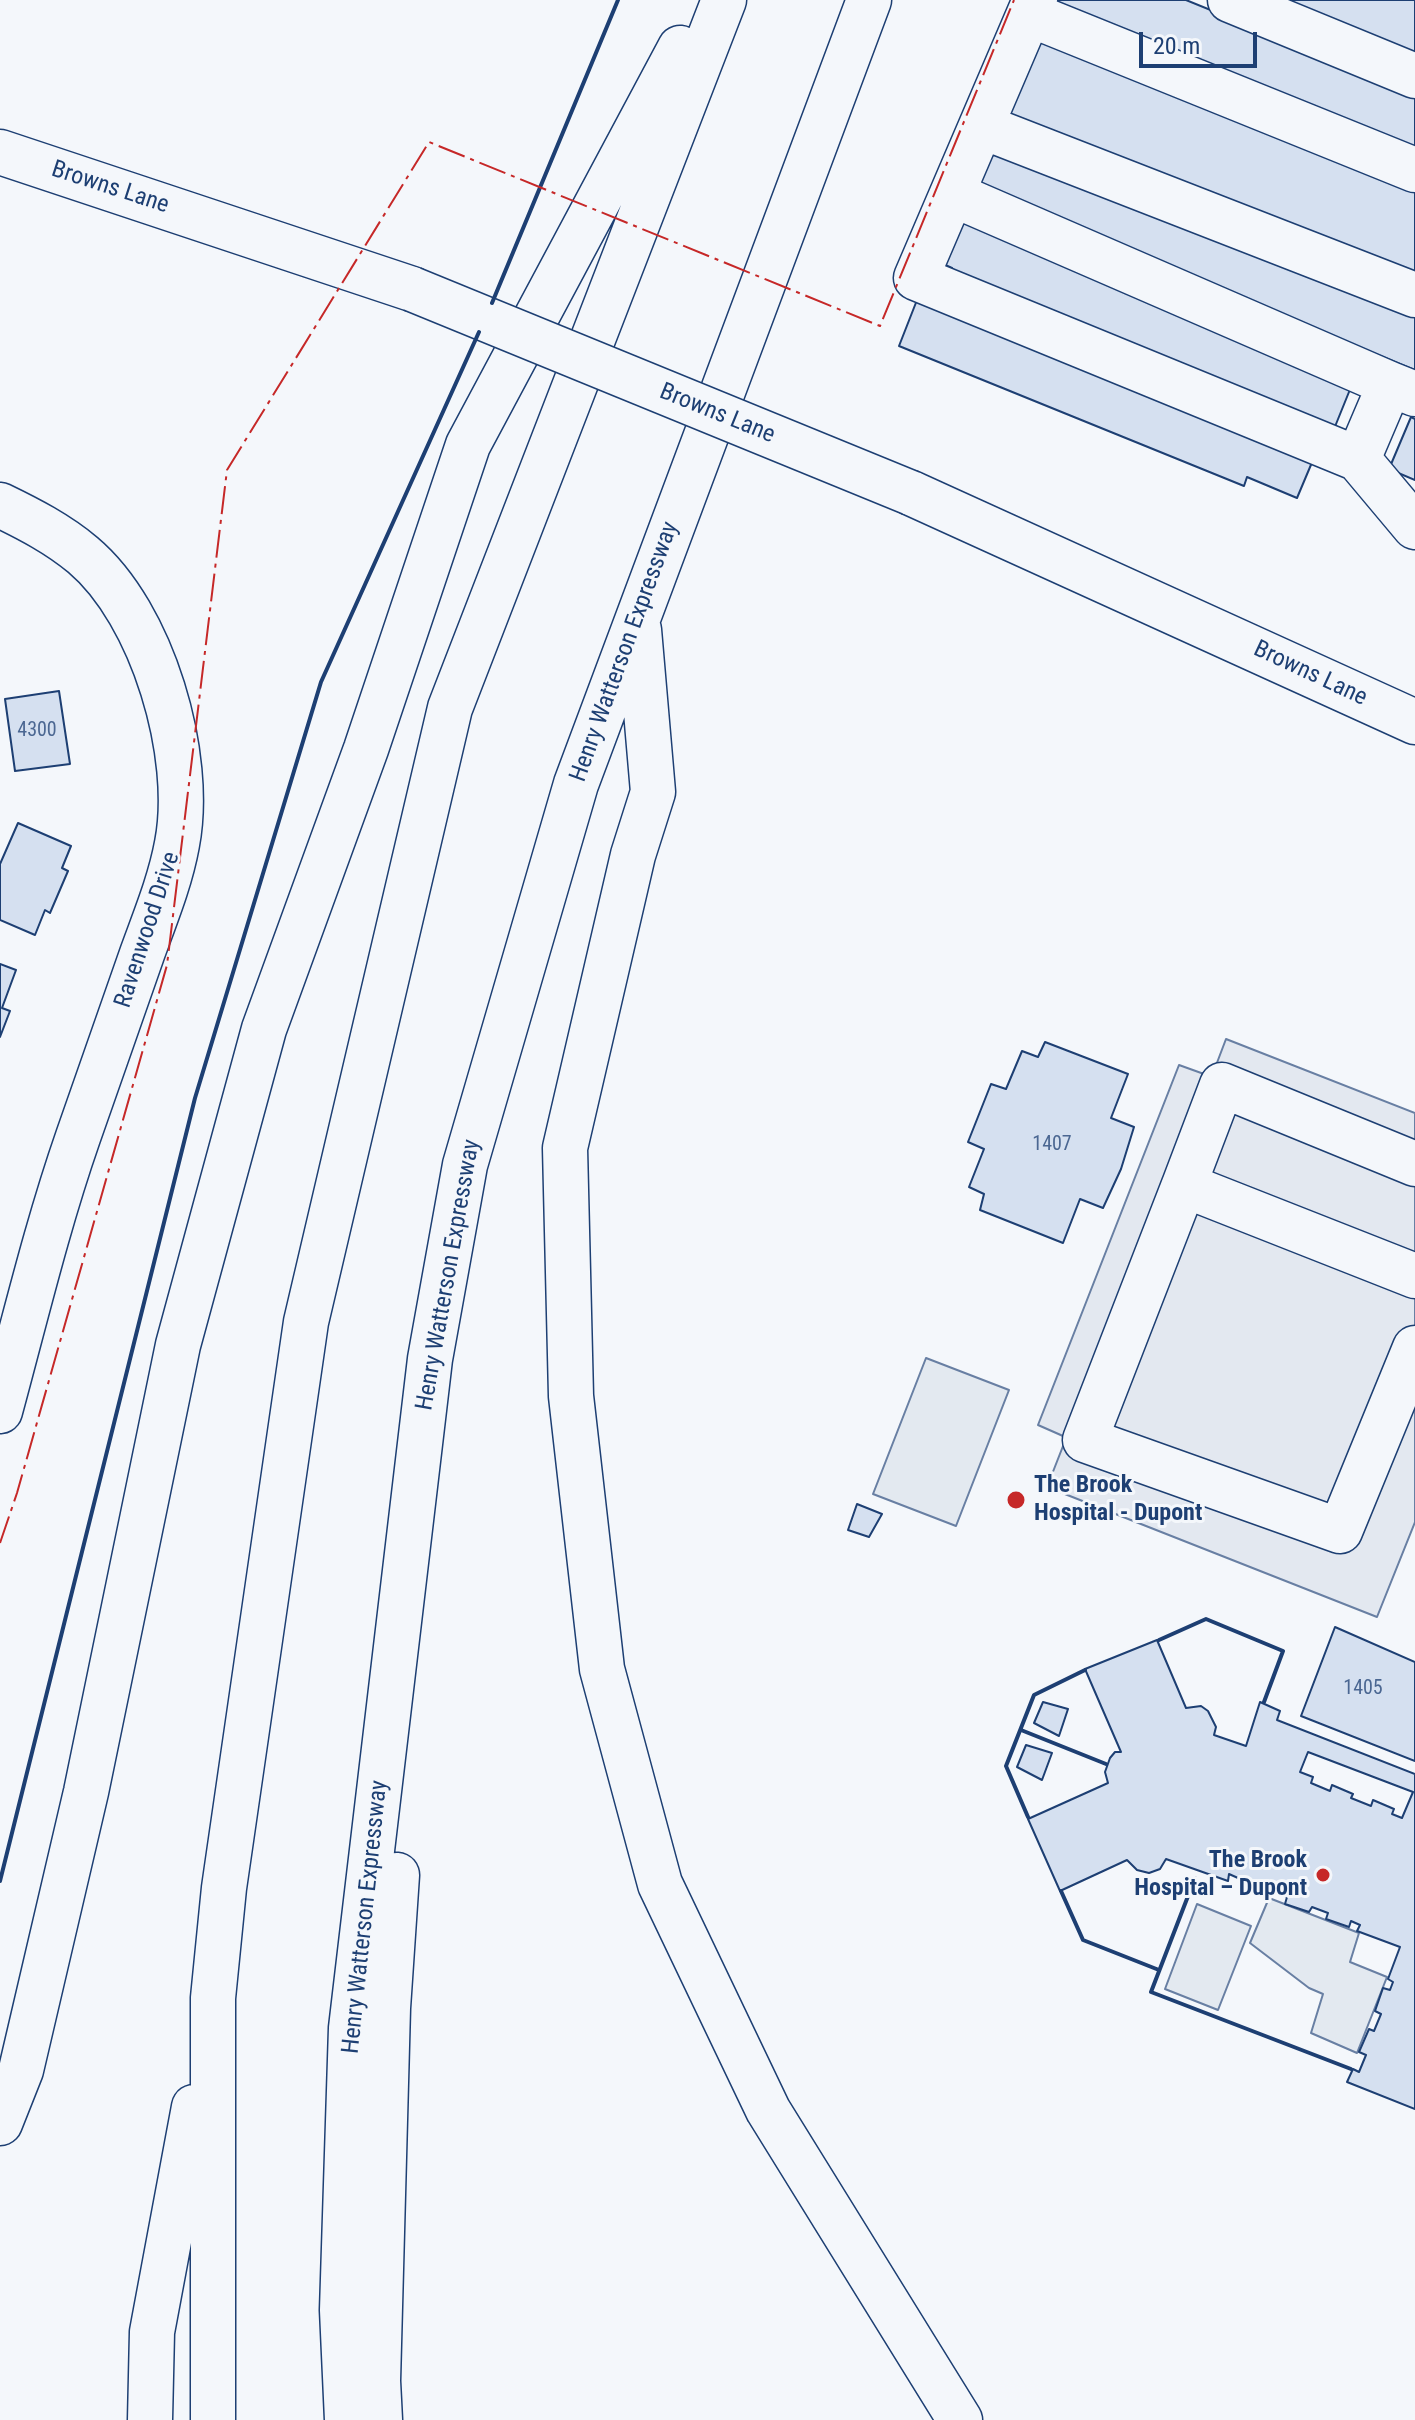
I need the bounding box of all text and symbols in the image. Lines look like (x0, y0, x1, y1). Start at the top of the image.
scale bar (1143, 16, 1261, 66)
text: 20 m (1153, 32, 1200, 60)
street label: Browns Lane (48, 156, 172, 220)
street label: Browns Lane (655, 378, 779, 450)
street label: Henry Watterson Expressway (565, 518, 685, 786)
street label: Browns Lane (1249, 635, 1371, 713)
house number: 4300 (17, 719, 57, 743)
street label: Ravenwood Drive (109, 848, 187, 1012)
house number: 1407 (1032, 1133, 1072, 1157)
street label: Henry Watterson Expressway (411, 1137, 487, 1413)
place label: The Brook Hospital - Dupont (1034, 1472, 1202, 1528)
marker: The Brook Hospital - Dupont (1005, 1489, 1027, 1511)
house number: 1405 (1343, 1677, 1383, 1701)
street label: Henry Watterson Expressway (337, 1779, 395, 2055)
place label: The Brook Hospital – Dupont (1134, 1847, 1307, 1903)
marker: The Brook Hospital – Dupont (1314, 1866, 1332, 1884)

